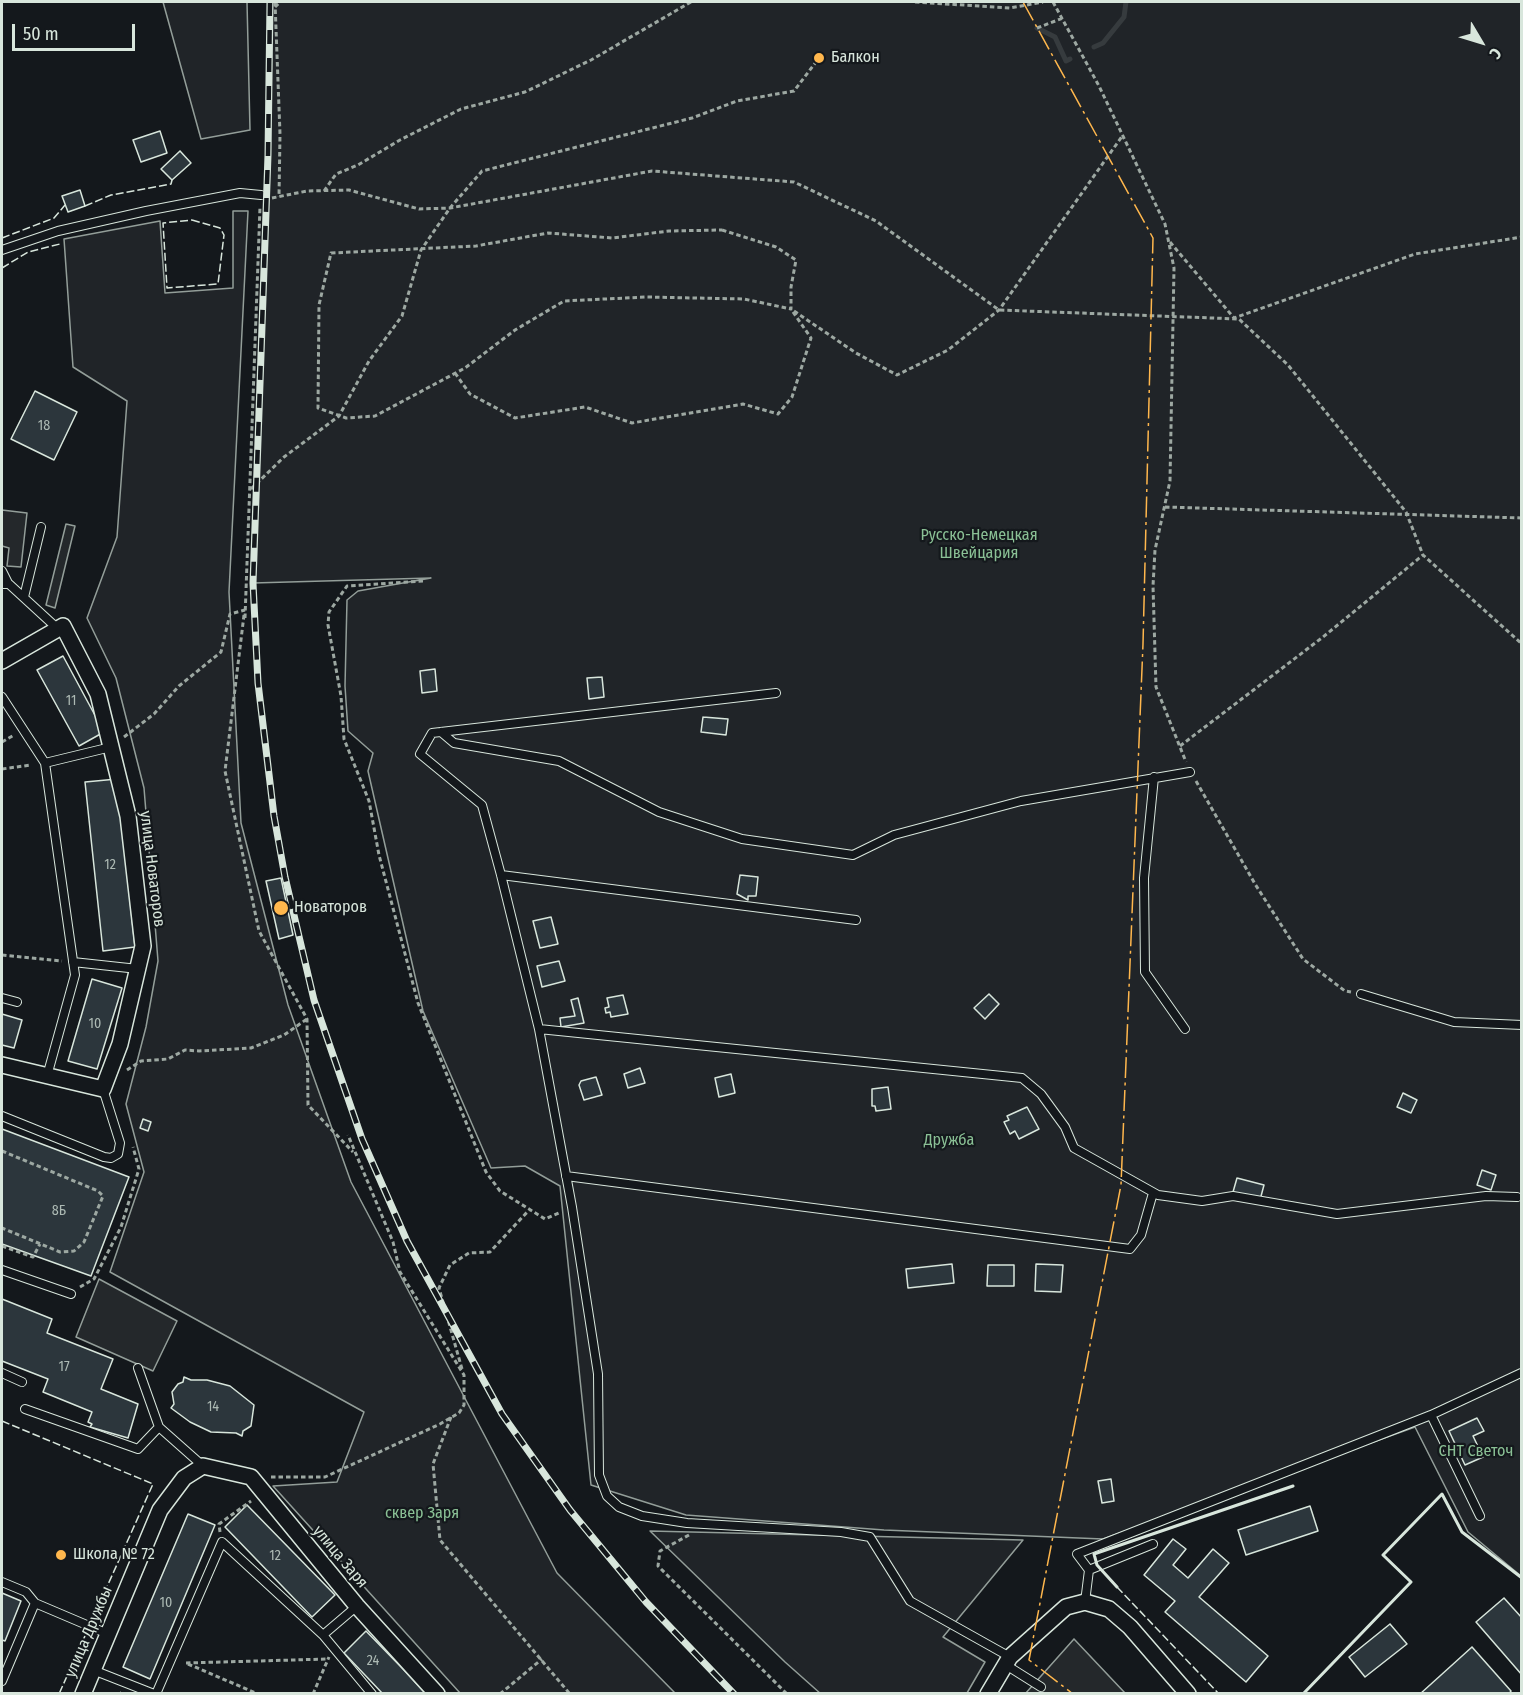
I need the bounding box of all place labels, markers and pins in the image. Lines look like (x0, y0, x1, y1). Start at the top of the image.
place label: Балкон (831, 48, 880, 68)
marker: Балкон (812, 51, 826, 65)
place label: Новаторов (294, 898, 367, 918)
marker: Новаторов (272, 899, 290, 917)
place label: Школа № 72 (73, 1545, 155, 1565)
marker: Школа № 72 (54, 1548, 68, 1562)

